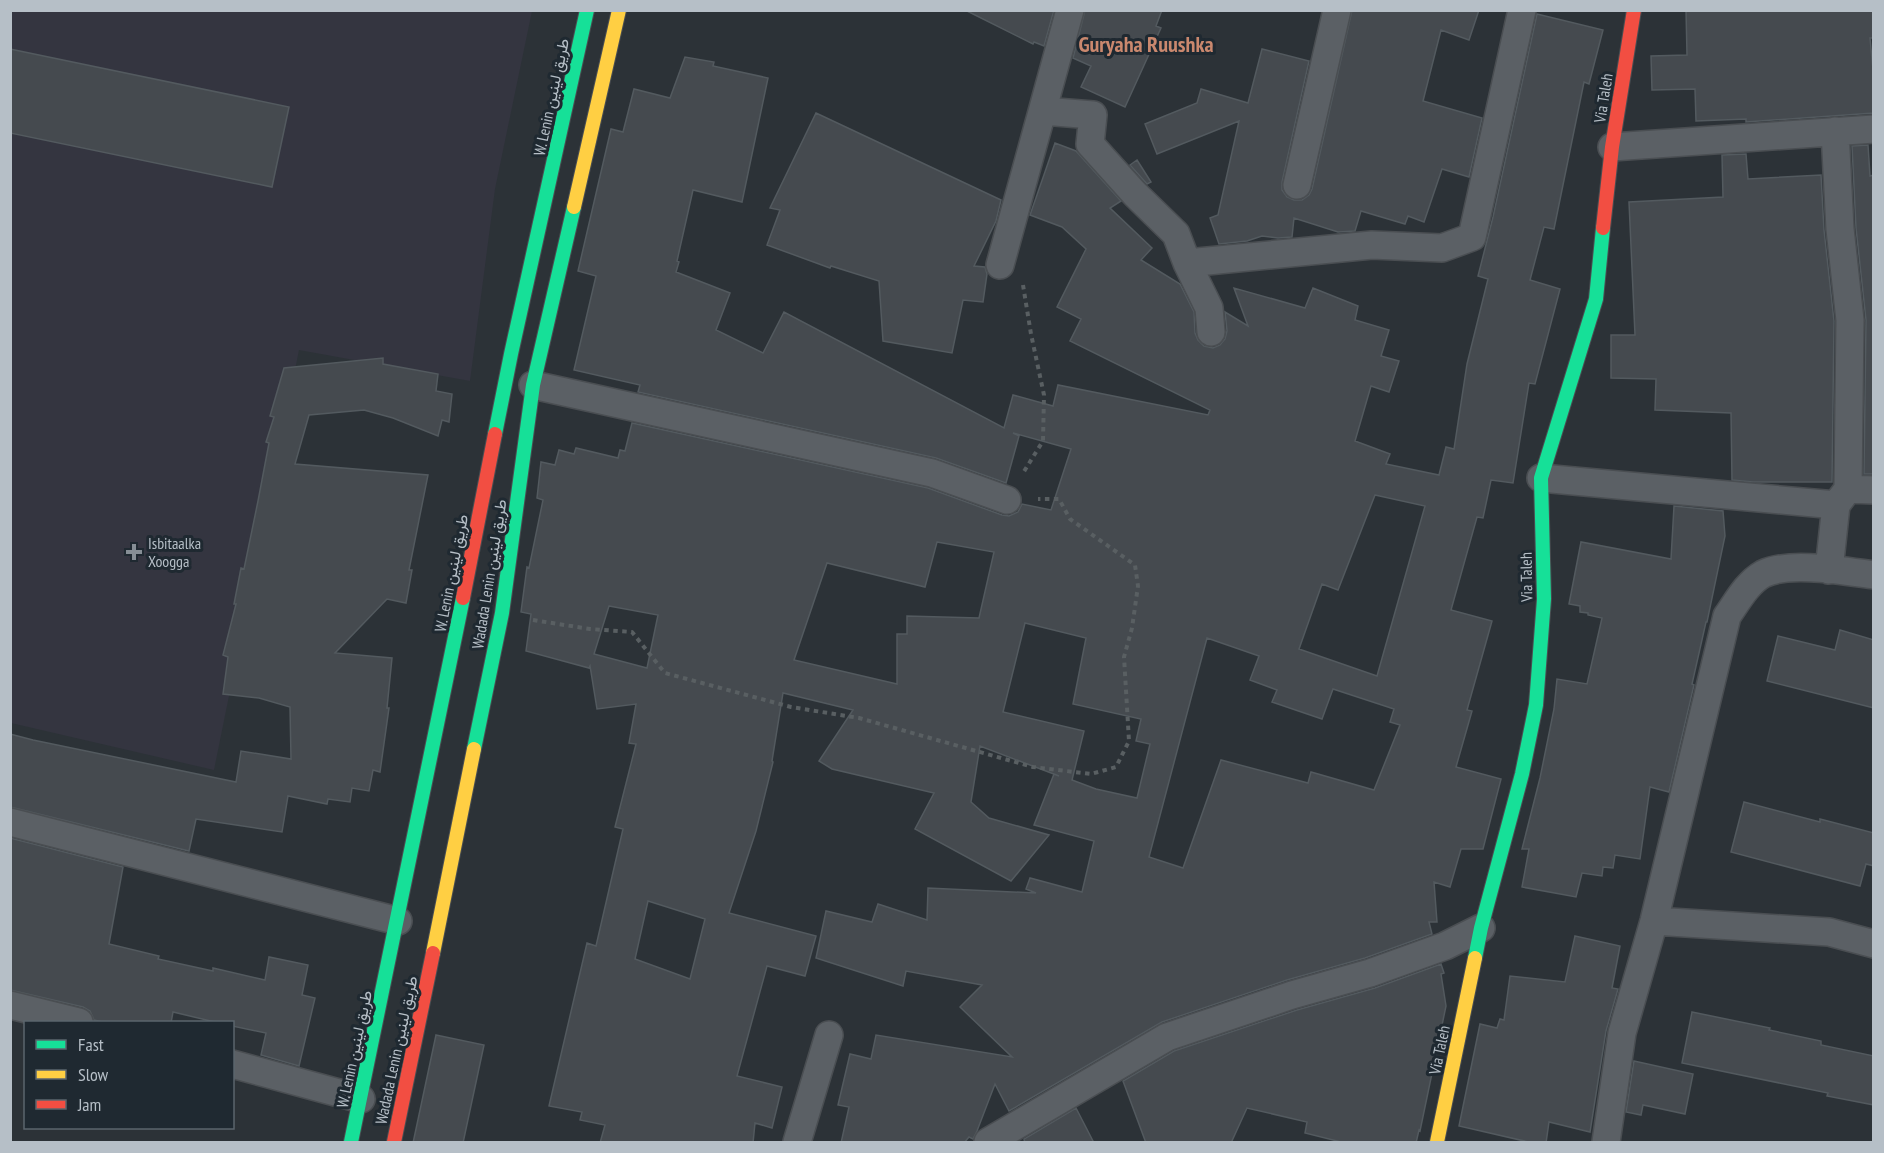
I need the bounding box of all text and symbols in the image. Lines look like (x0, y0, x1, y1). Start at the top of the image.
district label: Guryaha Ruushka (1078, 30, 1214, 58)
street label: W. Lenin طريق لينين (529, 37, 574, 158)
street label: Via Taleh (1589, 72, 1617, 125)
street label: Wadada Lenin طريق لينين (467, 498, 512, 650)
street label: W. Lenin طريق لينين (430, 512, 473, 634)
place label: Isbitaalka Xoogga (148, 533, 201, 571)
marker: Isbitaalka Xoogga (125, 543, 143, 561)
street label: Via Taleh (1516, 552, 1536, 603)
street label: Wadada Lenin طريق لينين (371, 974, 422, 1126)
street label: W. Lenin طريق لينين (332, 989, 377, 1110)
legend (24, 1021, 234, 1129)
street label: Via Taleh (1424, 1024, 1454, 1077)
text: Fast (78, 1033, 104, 1056)
text: Slow (78, 1063, 109, 1086)
text: Jam (77, 1093, 101, 1116)

